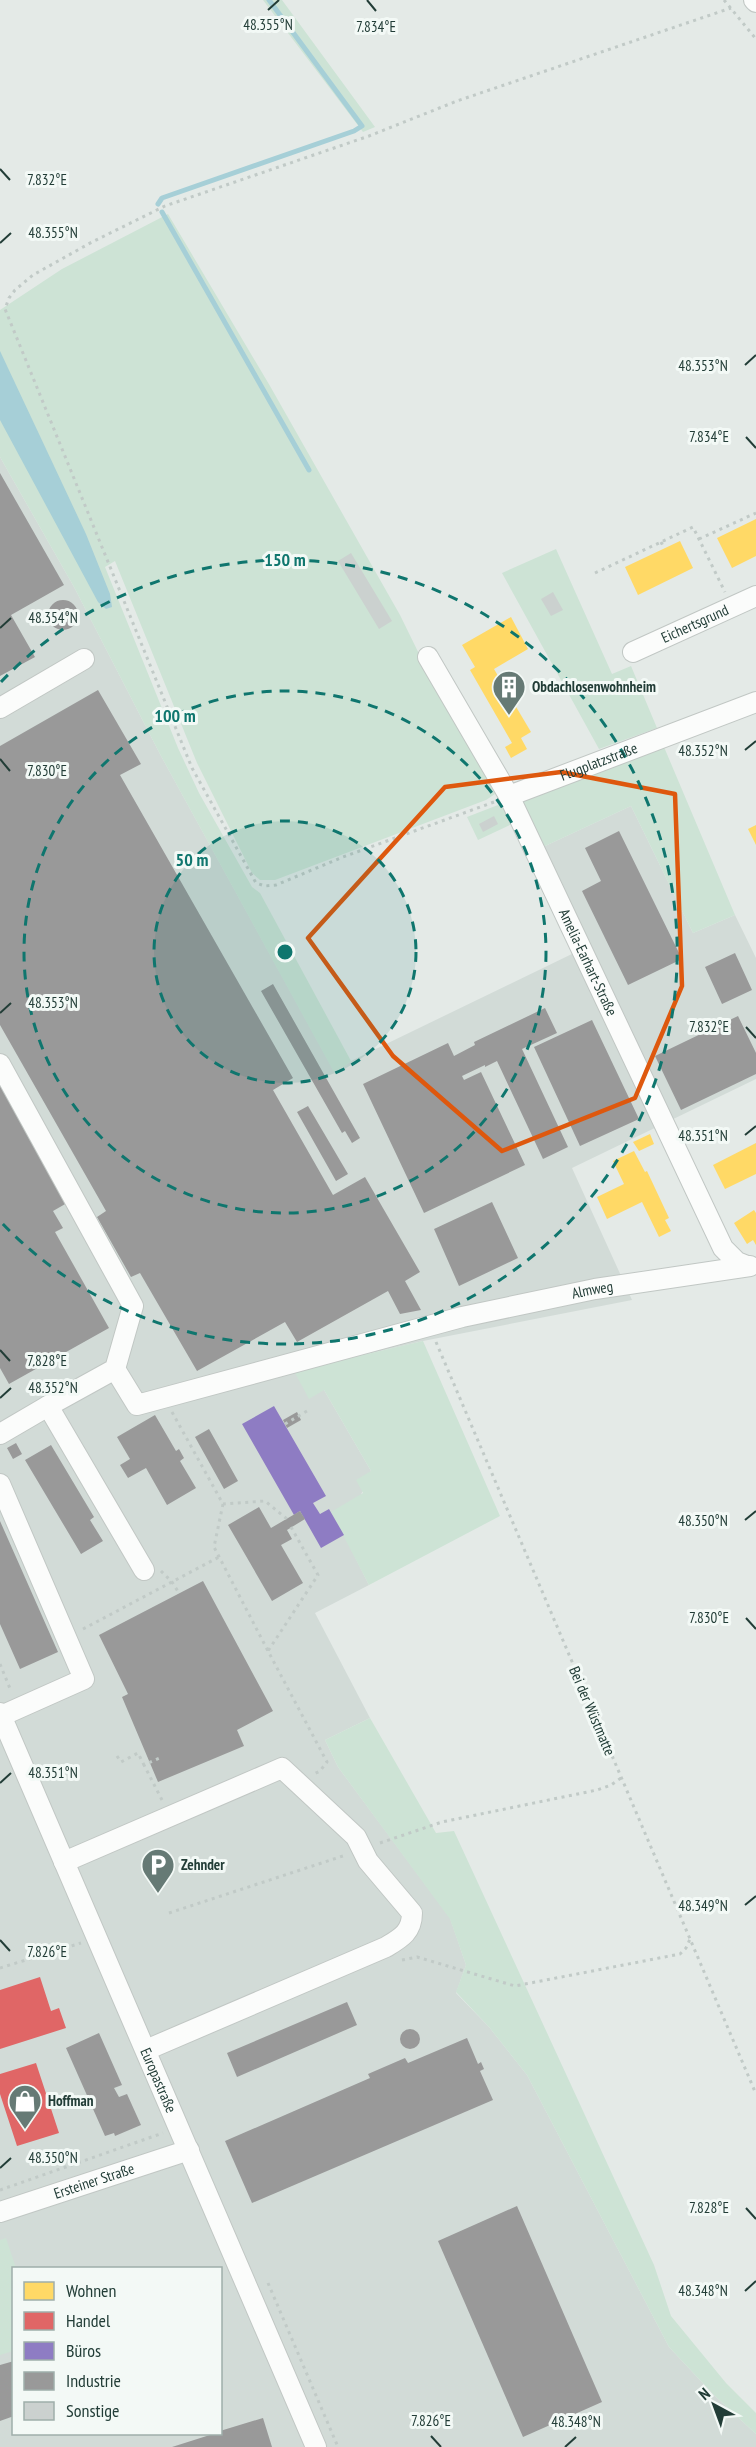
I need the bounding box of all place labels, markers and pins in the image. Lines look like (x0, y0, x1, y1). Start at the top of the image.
building icon: Obdachlosenwohnheim (491, 669, 527, 716)
place label: Obdachlosenwohnheim (532, 677, 656, 696)
centre of rings (275, 942, 295, 962)
parking icon: Zehnder (140, 1847, 176, 1894)
place label: Zehnder (181, 1855, 225, 1874)
shop icon: Hoffman (7, 2083, 43, 2130)
place label: Hoffman (48, 2091, 94, 2110)

